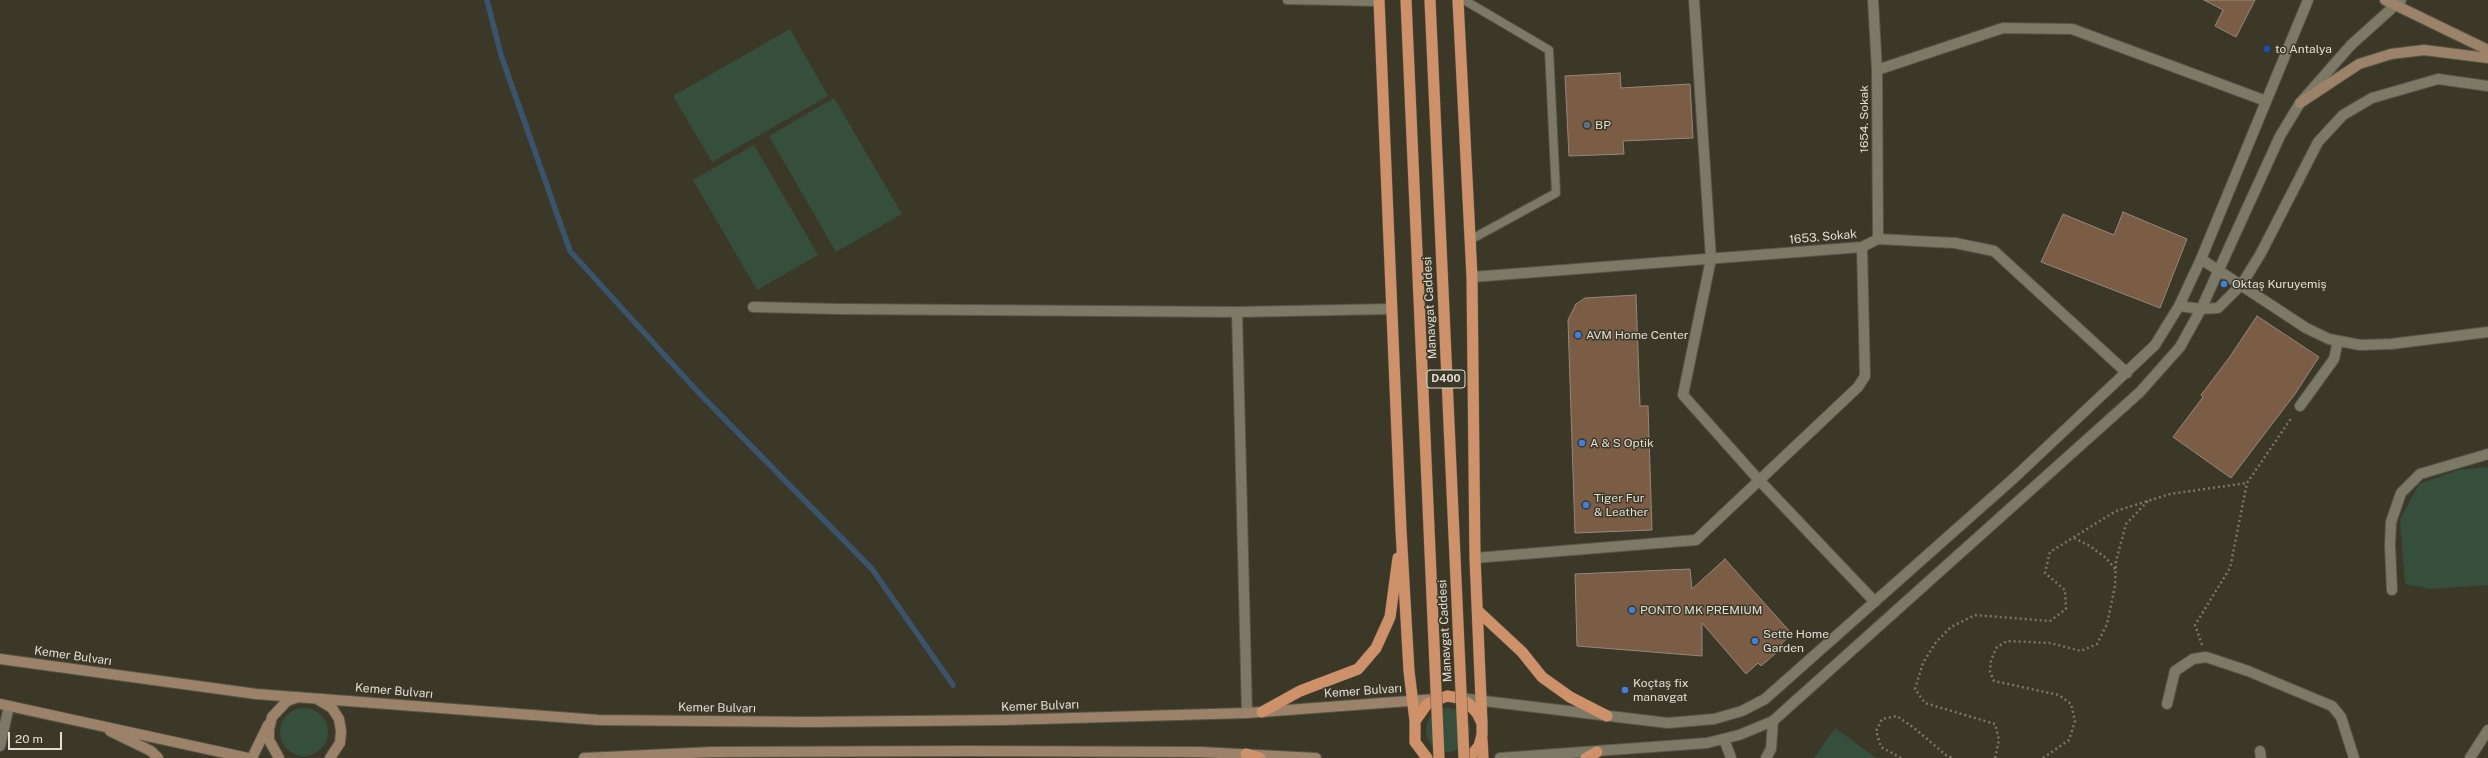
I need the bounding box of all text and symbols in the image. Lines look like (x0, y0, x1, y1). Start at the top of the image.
place label: to Antalya (2275, 42, 2332, 56)
marker: to Antalya (2262, 44, 2272, 54)
street label: 1654. Sokak (1857, 85, 1871, 153)
place label: BP (1595, 118, 1611, 132)
marker: BP (1582, 120, 1592, 130)
street label: 1653. Sokak (1789, 227, 1857, 247)
street label: Manavgat Caddesi (1420, 256, 1440, 360)
place label: Oktaş Kuruyemiş (2232, 277, 2327, 291)
marker: Oktaş Kuruyemiş (2219, 279, 2229, 289)
place label: AVM Home Center (1586, 328, 1688, 342)
marker: AVM Home Center (1573, 330, 1583, 340)
road number: D400 (1427, 370, 1465, 388)
place label: A & S Optik (1590, 436, 1654, 450)
marker: A & S Optik (1577, 438, 1587, 448)
place label: Tiger Fur & Leather (1594, 491, 1648, 519)
marker: Tiger Fur & Leather (1581, 500, 1591, 510)
street label: Manavgat Caddesi (1435, 579, 1455, 683)
place label: PONTO MK PREMIUM (1640, 603, 1762, 617)
marker: PONTO MK PREMIUM (1627, 605, 1637, 615)
place label: Sette Home Garden (1763, 627, 1829, 655)
marker: Sette Home Garden (1750, 636, 1760, 646)
street label: Kemer Bulvarı (33, 643, 113, 669)
place label: Koçtaş fix manavgat (1633, 676, 1689, 704)
street label: Kemer Bulvarı (354, 680, 434, 702)
street label: Kemer Bulvarı (1324, 681, 1402, 701)
marker: Koçtaş fix manavgat (1620, 685, 1630, 695)
street label: Kemer Bulvarı (1001, 697, 1079, 715)
street label: Kemer Bulvarı (678, 700, 756, 716)
scale bar (10, 724, 64, 750)
text: 20 m (15, 732, 43, 746)

